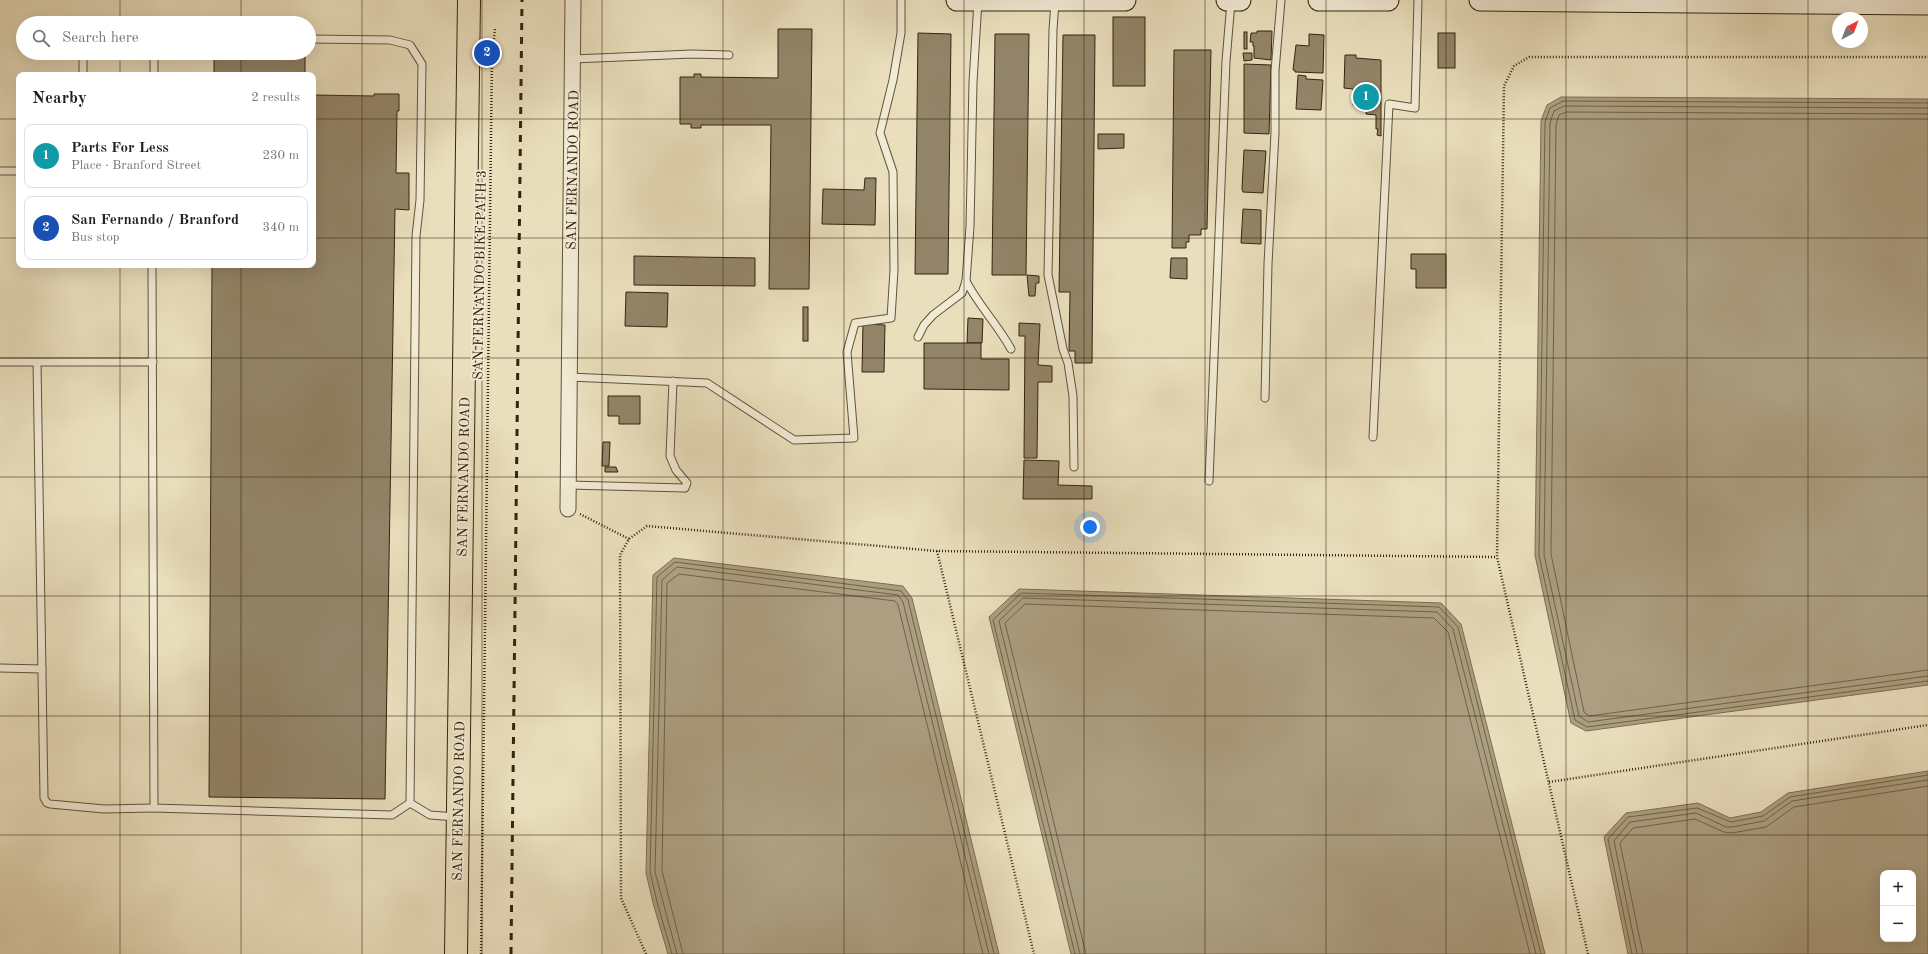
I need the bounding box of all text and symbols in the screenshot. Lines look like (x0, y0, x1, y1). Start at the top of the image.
north arrow (1832, 12, 1868, 48)
search box (16, 16, 316, 60)
icon: search (30, 27, 52, 49)
text: Search here (62, 31, 139, 46)
pin: 2 (474, 38, 500, 68)
pin: 1 (1353, 82, 1379, 112)
text: Nearby (32, 90, 87, 107)
street label: SAN FERNANDO ROAD (565, 90, 581, 250)
text: 2 results (251, 91, 300, 104)
text: Parts For Less (71, 141, 169, 156)
text: 1 (42, 149, 50, 162)
text: 230 m (262, 149, 299, 162)
text: Place · Branford Street (71, 159, 201, 172)
street label: SAN FERNANDO BIKE PATH 3 (471, 170, 489, 380)
text: San Fernando / Branford (71, 213, 239, 228)
text: 2 (42, 221, 50, 234)
text: 340 m (262, 221, 299, 234)
text: Bus stop (71, 231, 120, 244)
street label: SAN FERNANDO ROAD (456, 397, 472, 557)
your location (1080, 517, 1100, 537)
street label: SAN FERNANDO ROAD (451, 721, 467, 881)
map controls (1880, 870, 1916, 942)
button: + (1880, 870, 1916, 906)
button: − (1880, 906, 1916, 942)

